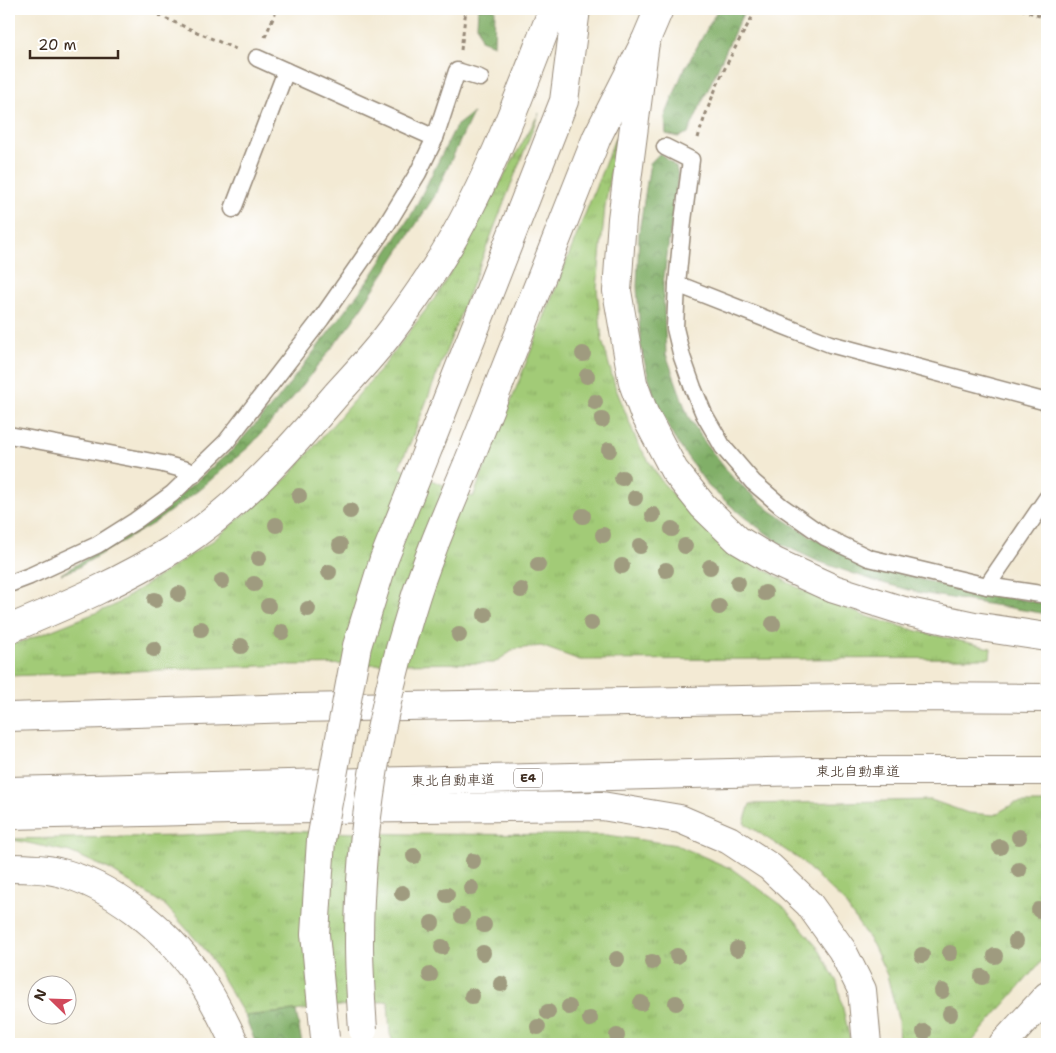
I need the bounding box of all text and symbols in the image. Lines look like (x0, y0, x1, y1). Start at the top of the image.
scale bar (30, 28, 118, 60)
text: 20 m (38, 35, 77, 55)
street label: 東北自動車道 (816, 762, 900, 780)
road number: E4 (514, 768, 542, 788)
street label: 東北自動車道 (411, 770, 495, 790)
north arrow (28, 976, 78, 1026)
text: N (30, 986, 50, 1004)

